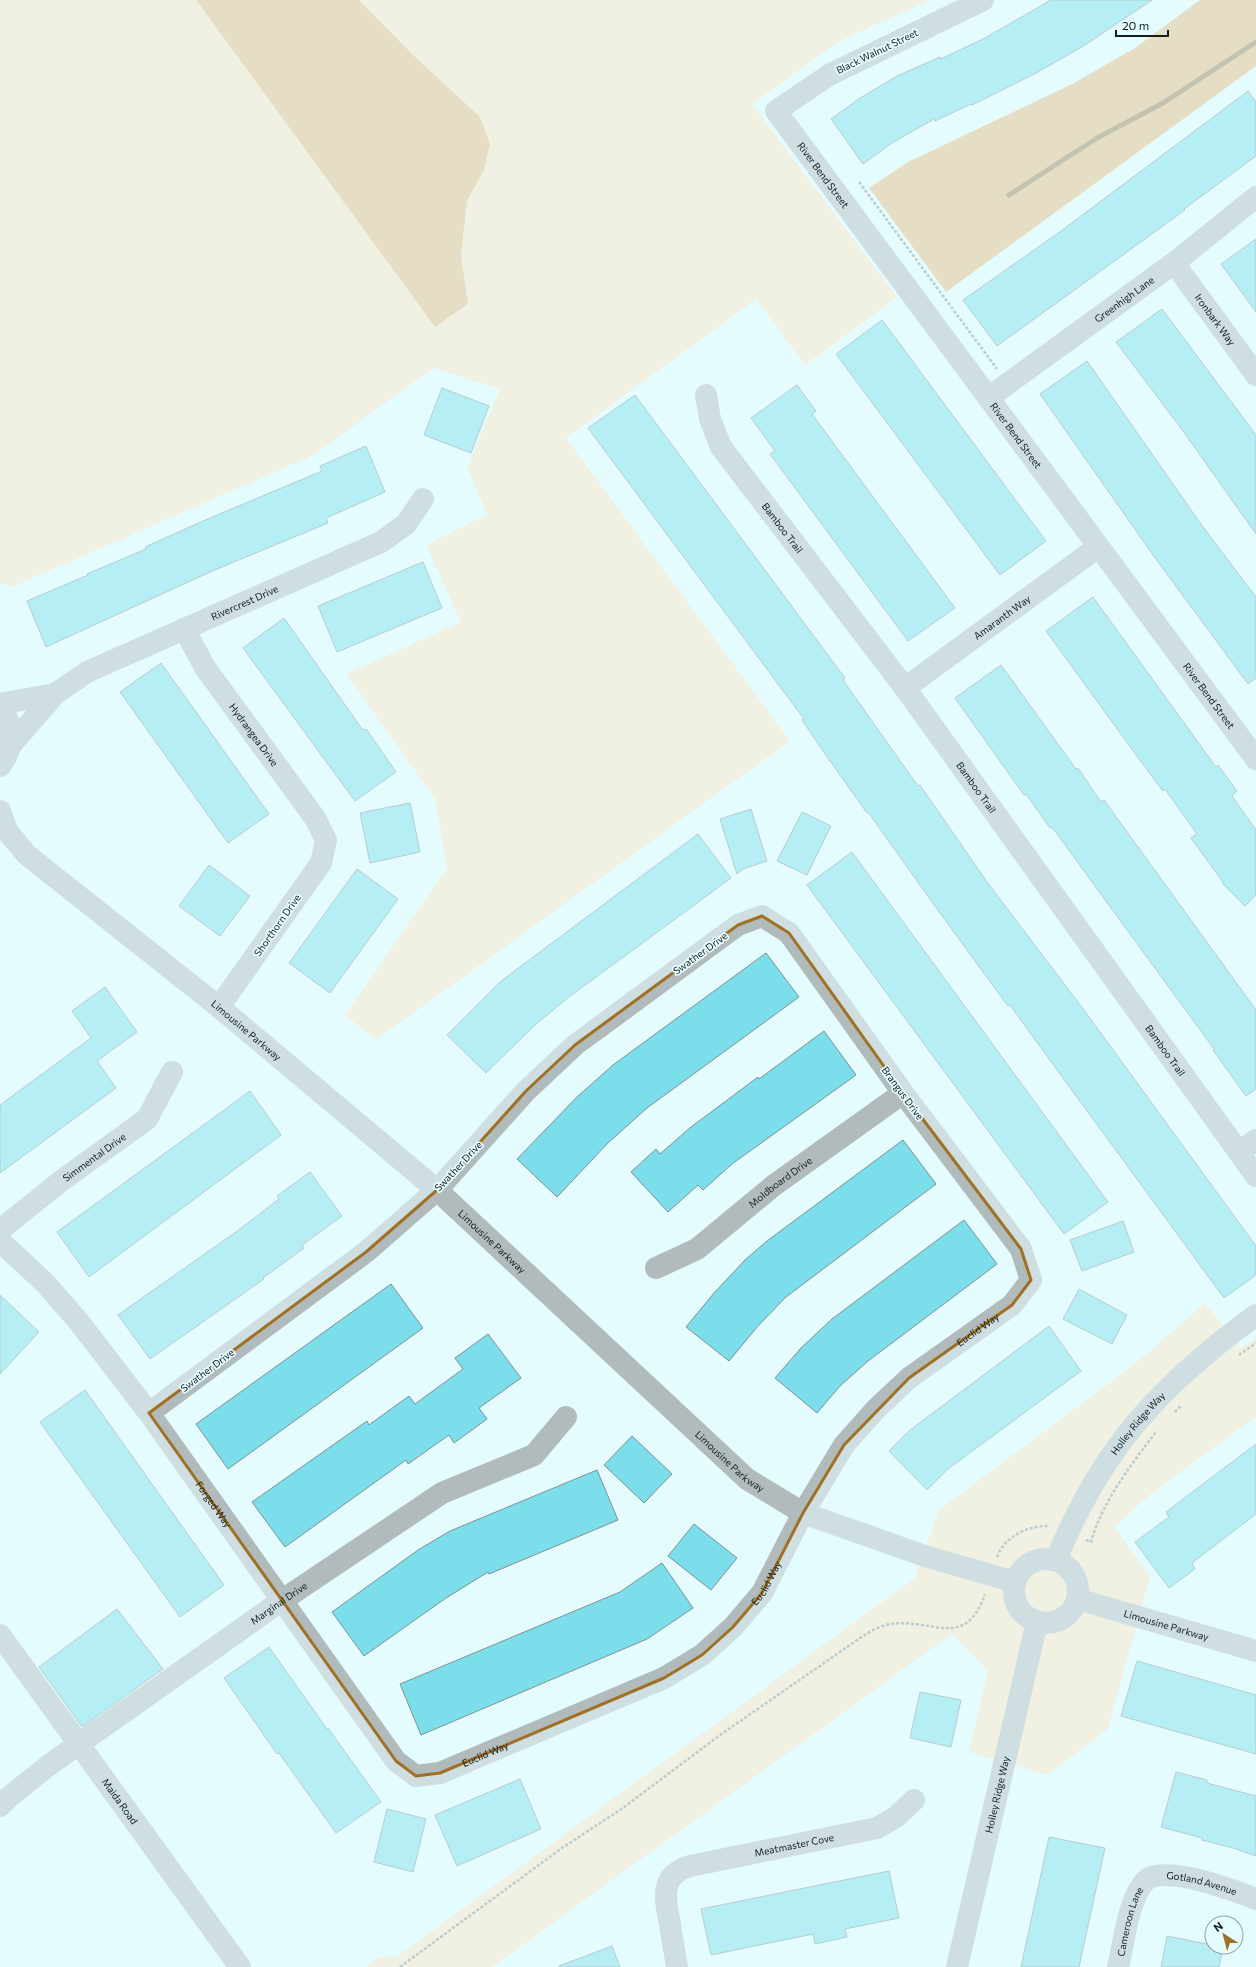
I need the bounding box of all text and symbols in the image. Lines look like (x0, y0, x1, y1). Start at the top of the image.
scale bar (1116, 12, 1168, 38)
text: 20 m (1122, 18, 1149, 32)
street label: Black Walnut Street (834, 26, 920, 76)
street label: River Bend Street (795, 140, 852, 210)
street label: Greenhigh Lane (1092, 274, 1156, 325)
street label: Ironbark Way (1193, 291, 1238, 348)
street label: River Bend Street (988, 400, 1045, 471)
street label: Bamboo Trail (760, 500, 806, 555)
street label: Rivercrest Drive (209, 582, 280, 622)
street label: Amaranth Way (971, 592, 1033, 642)
street label: River Bend Street (1181, 660, 1237, 731)
street label: Hydrangea Drive (227, 701, 281, 769)
street label: Bamboo Trail (954, 759, 999, 815)
street label: Shorthorn Drive (251, 892, 303, 958)
street label: Swather Drive (671, 929, 729, 977)
street label: Limousine Parkway (209, 997, 284, 1063)
street label: Bamboo Trail (1143, 1022, 1188, 1078)
street label: Brangus Drive (880, 1064, 926, 1122)
street label: Simmental Drive (60, 1130, 128, 1184)
street label: Swather Drive (432, 1139, 484, 1193)
street label: Moldboard Drive (746, 1154, 814, 1210)
street label: Limousine Parkway (456, 1207, 528, 1276)
street label: Euclid Way (954, 1310, 1001, 1349)
street label: Swather Drive (178, 1346, 236, 1394)
street label: Holley Ridge Way (1108, 1389, 1167, 1457)
street label: Limousine Parkway (693, 1428, 767, 1494)
street label: Forged Way (193, 1479, 234, 1530)
street label: Euclid Way (748, 1559, 783, 1607)
street label: Marginal Drive (248, 1579, 309, 1627)
street label: Limousine Parkway (1122, 1607, 1210, 1643)
street label: Euclid Way (460, 1739, 510, 1769)
street label: Holley Ridge Way (982, 1755, 1012, 1834)
street label: Maida Road (100, 1776, 141, 1827)
street label: Meatmaster Cove (753, 1831, 835, 1859)
street label: Gotland Avenue (1166, 1869, 1238, 1897)
street label: Cameroon Lane (1114, 1885, 1145, 1957)
north arrow (1204, 1915, 1244, 1955)
text: N (1211, 1919, 1225, 1934)

